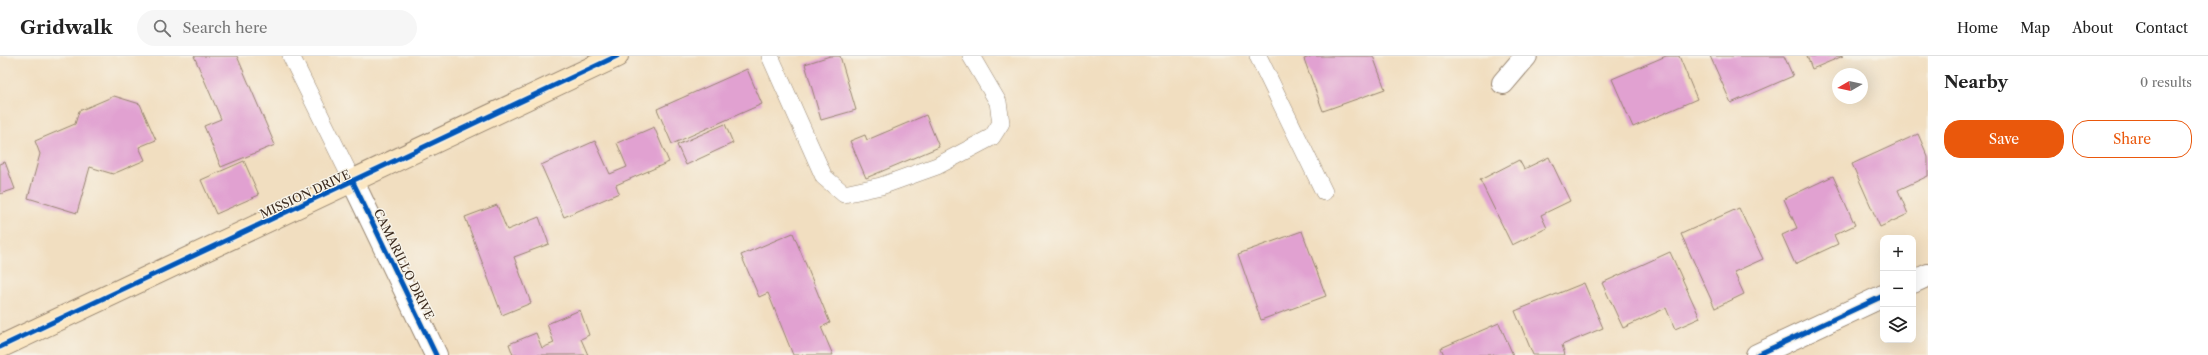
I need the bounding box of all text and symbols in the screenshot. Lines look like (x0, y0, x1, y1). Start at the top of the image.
search box (137, 10, 417, 46)
text: Gridwalk (20, 16, 113, 39)
icon: search (151, 17, 173, 39)
text: Search here (183, 18, 268, 37)
text: Home (1957, 19, 1998, 37)
text: Map (2020, 19, 2050, 37)
text: About (2072, 19, 2113, 37)
text: Contact (2135, 19, 2188, 37)
north arrow (1832, 68, 1868, 104)
text: Nearby (1944, 72, 2008, 92)
text: 0 results (2140, 74, 2192, 90)
button: Save (1944, 120, 2064, 158)
button: Share (2072, 120, 2192, 158)
street label: MISSION DRIVE (257, 166, 353, 222)
street label: CAMARILLO DRIVE (371, 206, 437, 322)
map controls (1880, 235, 1916, 343)
button: + (1880, 235, 1916, 271)
button: − (1880, 271, 1916, 307)
button: layers (1880, 307, 1916, 343)

